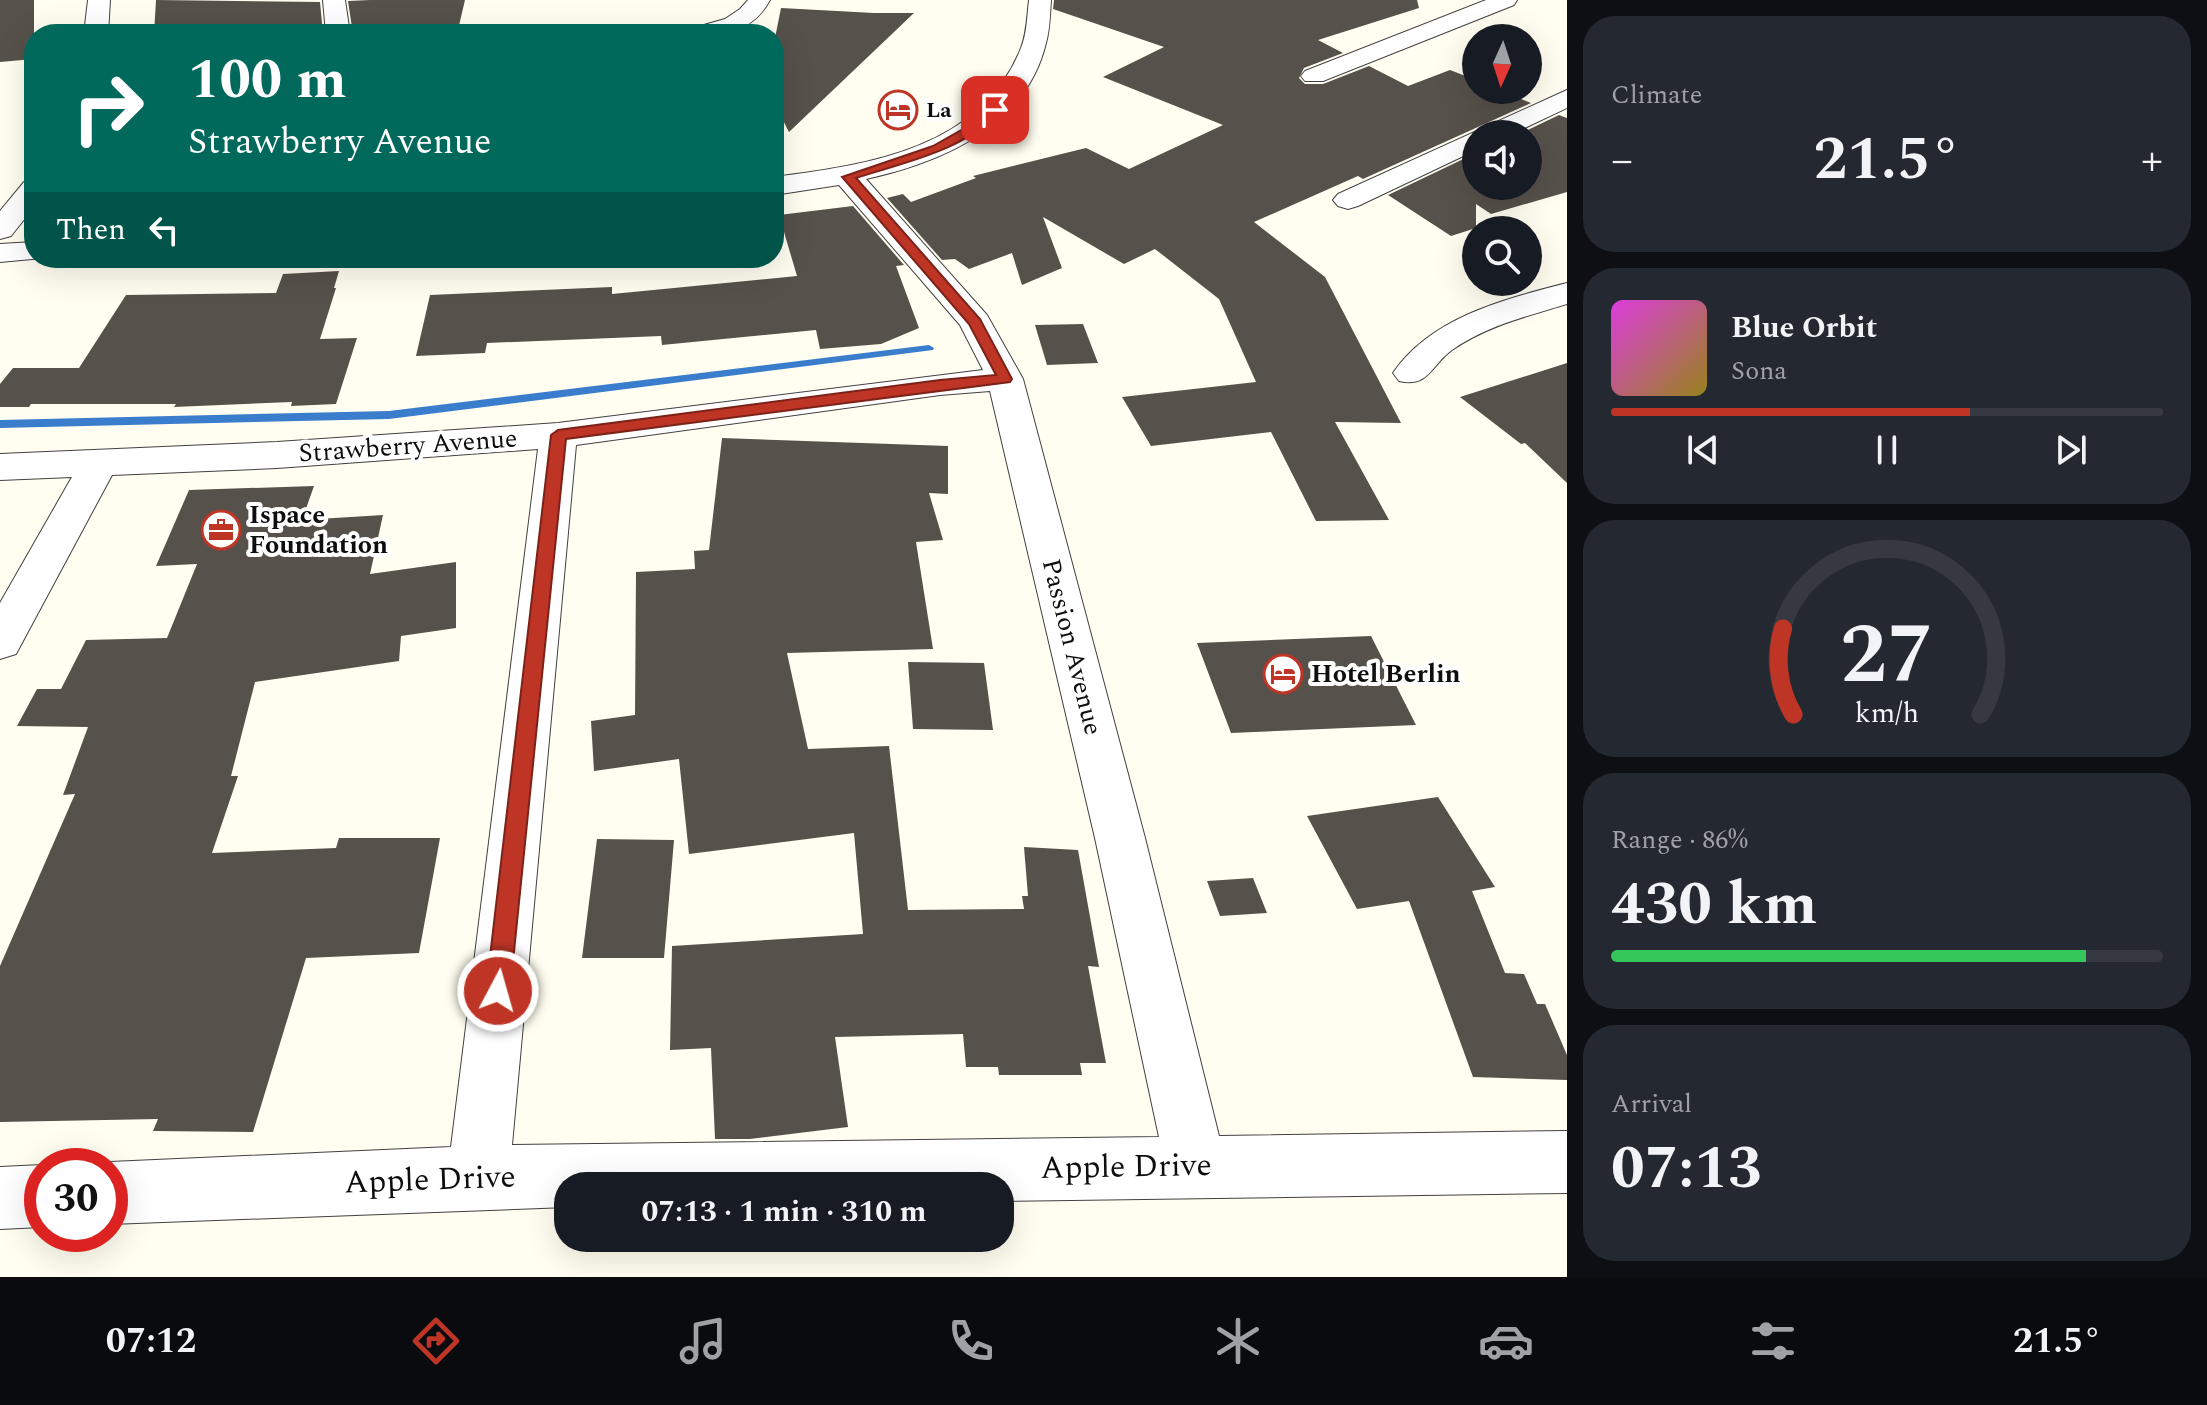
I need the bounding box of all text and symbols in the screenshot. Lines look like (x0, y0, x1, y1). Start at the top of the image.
north arrow (1462, 24, 1542, 104)
map controls (1462, 24, 1542, 296)
text: 100 m (188, 38, 347, 123)
icon: right (56, 56, 160, 160)
text: Climate (1611, 75, 1702, 115)
pin (961, 76, 1029, 144)
icon: arrive (973, 88, 1017, 132)
hotel icon: La (877, 89, 919, 131)
place label: La (926, 94, 952, 127)
text: 21.5° (1813, 114, 1961, 206)
text: Strawberry Avenue (188, 115, 491, 170)
button: sound (1462, 120, 1542, 200)
text: − (1611, 127, 1633, 194)
text: + (2141, 127, 2163, 194)
text: Then (56, 207, 126, 253)
icon: left (142, 208, 186, 252)
button: search (1462, 216, 1542, 296)
text: Blue Orbit (1731, 305, 1877, 351)
text: Sona (1731, 351, 1787, 391)
street label: Strawberry Avenue (297, 418, 519, 474)
icon: previous (1681, 428, 1725, 472)
icon: pause (1865, 428, 1909, 472)
icon: next (2049, 428, 2093, 472)
place label: Ispace Foundation (249, 495, 388, 565)
office icon: Ispace Foundation (200, 509, 242, 551)
street label: Passion Avenue (1031, 555, 1113, 739)
text: 27 (1840, 592, 1934, 719)
hotel icon: Hotel Berlin (1262, 653, 1304, 695)
place label: Hotel Berlin (1311, 654, 1461, 694)
text: km/h (1855, 692, 1919, 735)
text: Range · 86% (1611, 820, 1748, 860)
text: 430 km (1611, 859, 1817, 951)
position arrow (456, 949, 540, 1033)
text: Arrival (1611, 1084, 1692, 1124)
text: 07:13 (1611, 1123, 1762, 1215)
street label: Apple Drive (1040, 1141, 1212, 1193)
speed limit sign: 30 (24, 1148, 128, 1252)
street label: Apple Drive (343, 1153, 517, 1207)
text: 07:13 · 1 min · 310 m (641, 1189, 927, 1235)
icon: directions (408, 1313, 464, 1369)
icon: music (675, 1313, 731, 1369)
icon: phone (943, 1313, 999, 1369)
icon: climate (1210, 1313, 1266, 1369)
icon: car (1478, 1313, 1534, 1369)
icon: filters (1745, 1313, 1801, 1369)
text: 07:12 (106, 1314, 196, 1369)
text: 21.5° (2013, 1314, 2101, 1369)

